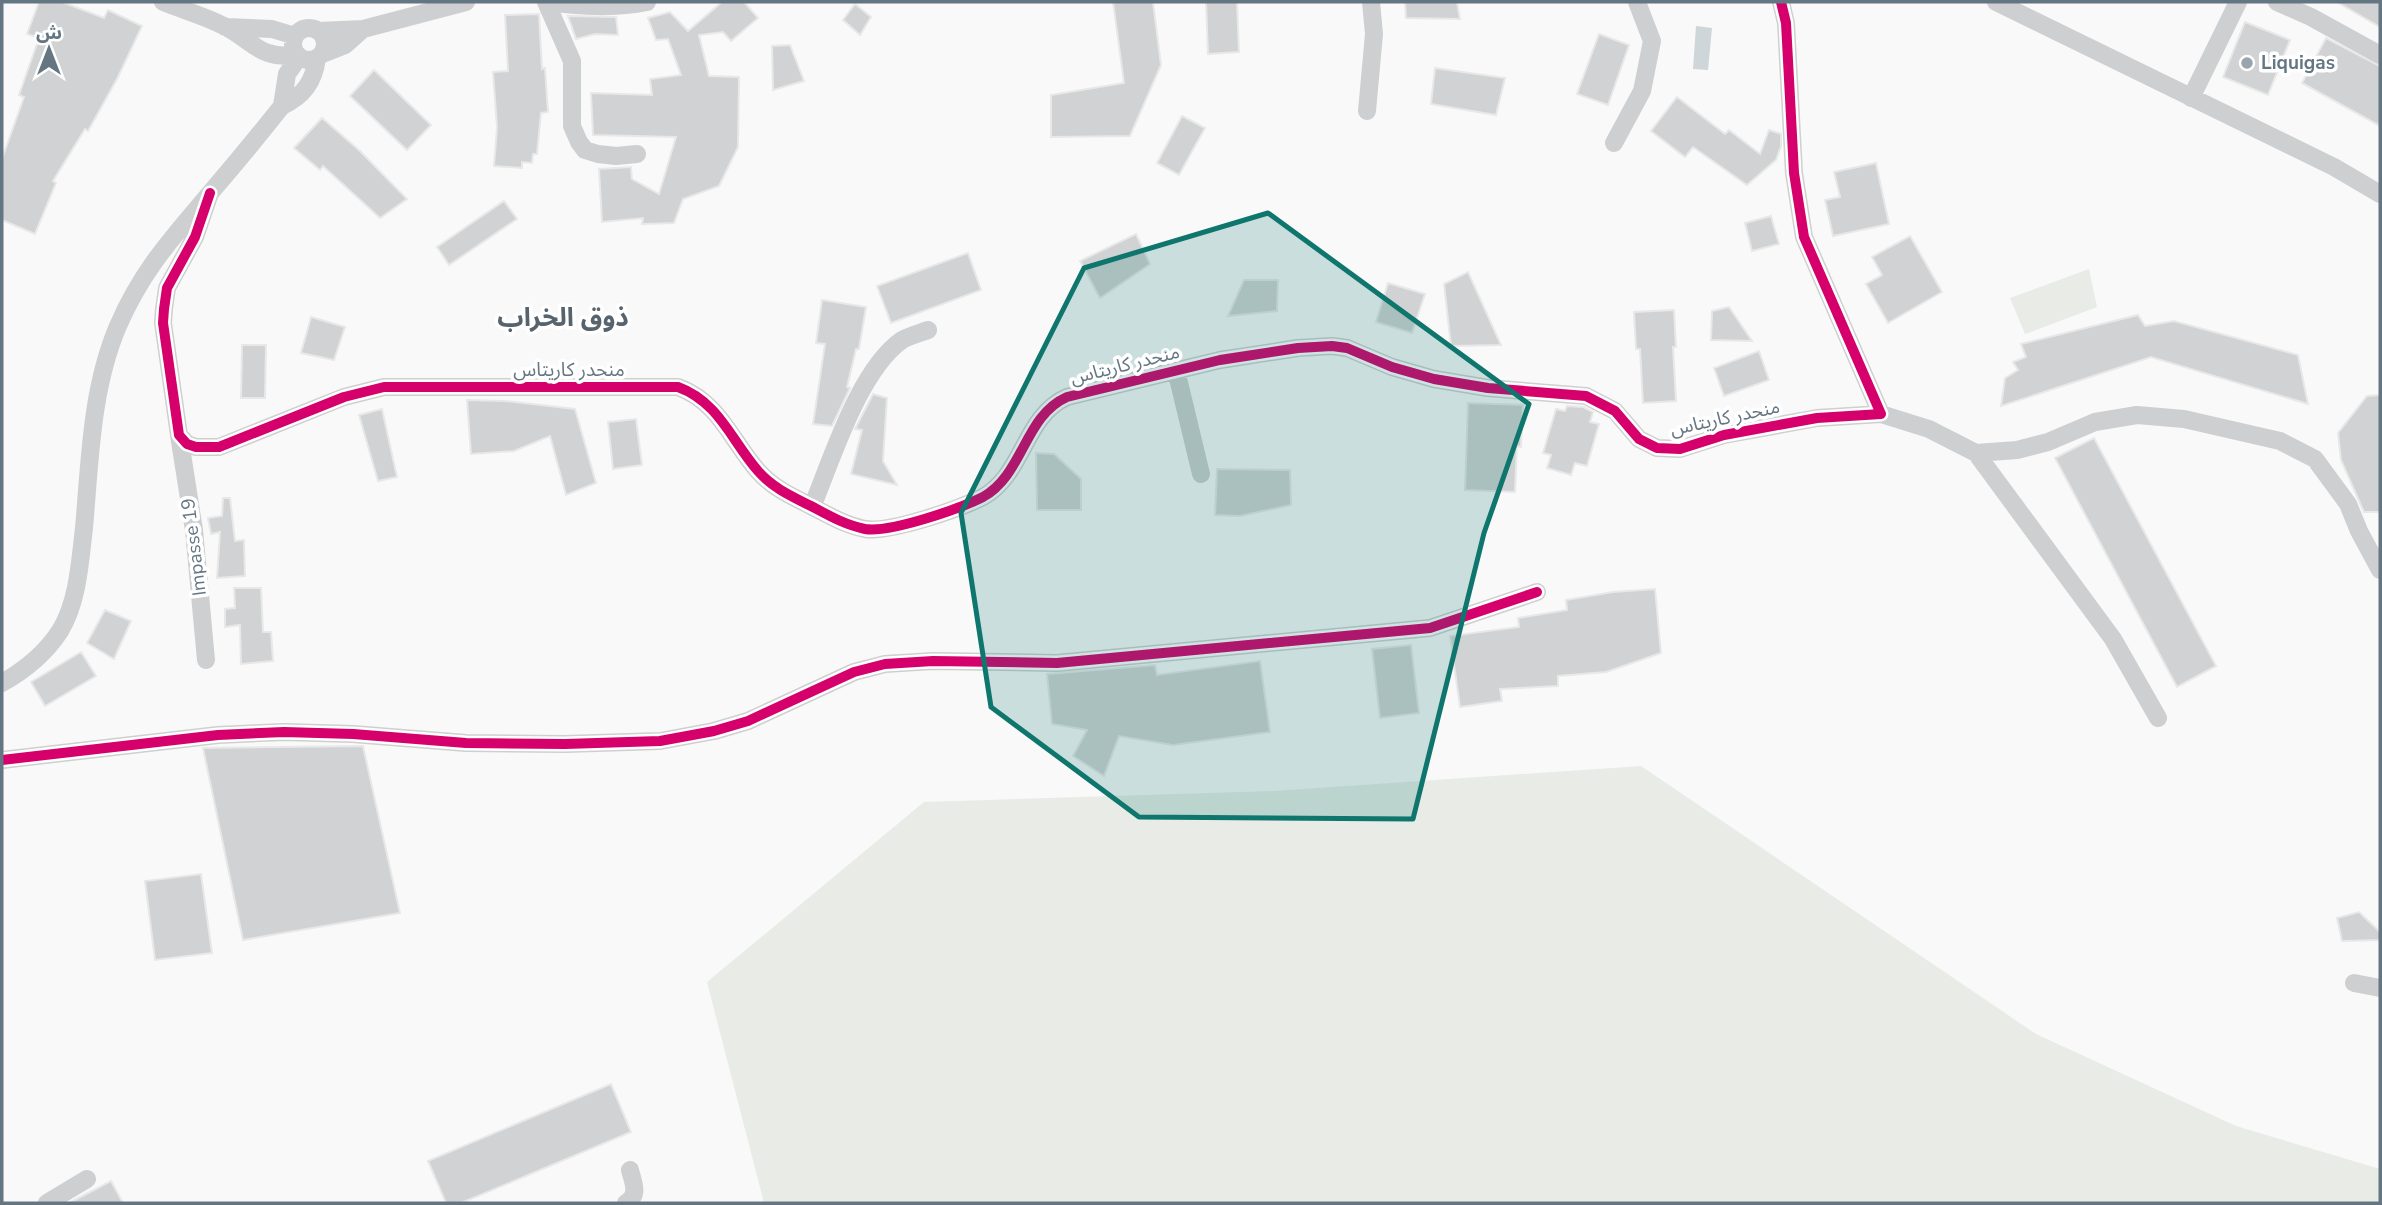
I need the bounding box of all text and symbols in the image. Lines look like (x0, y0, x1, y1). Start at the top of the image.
north arrow (14, 14, 84, 84)
text: ش (36, 20, 62, 46)
place label: Liquigas (2261, 50, 2335, 76)
marker: Liquigas (2239, 55, 2255, 71)
district label: ذوق الخراب (497, 300, 629, 335)
street label: منحدر كاريتاس (1068, 339, 1182, 391)
street label: منحدر كاريتاس (513, 357, 625, 383)
street label: منحدر كاريتاس (1668, 394, 1782, 442)
street label: Impasse 19 (175, 497, 213, 597)

